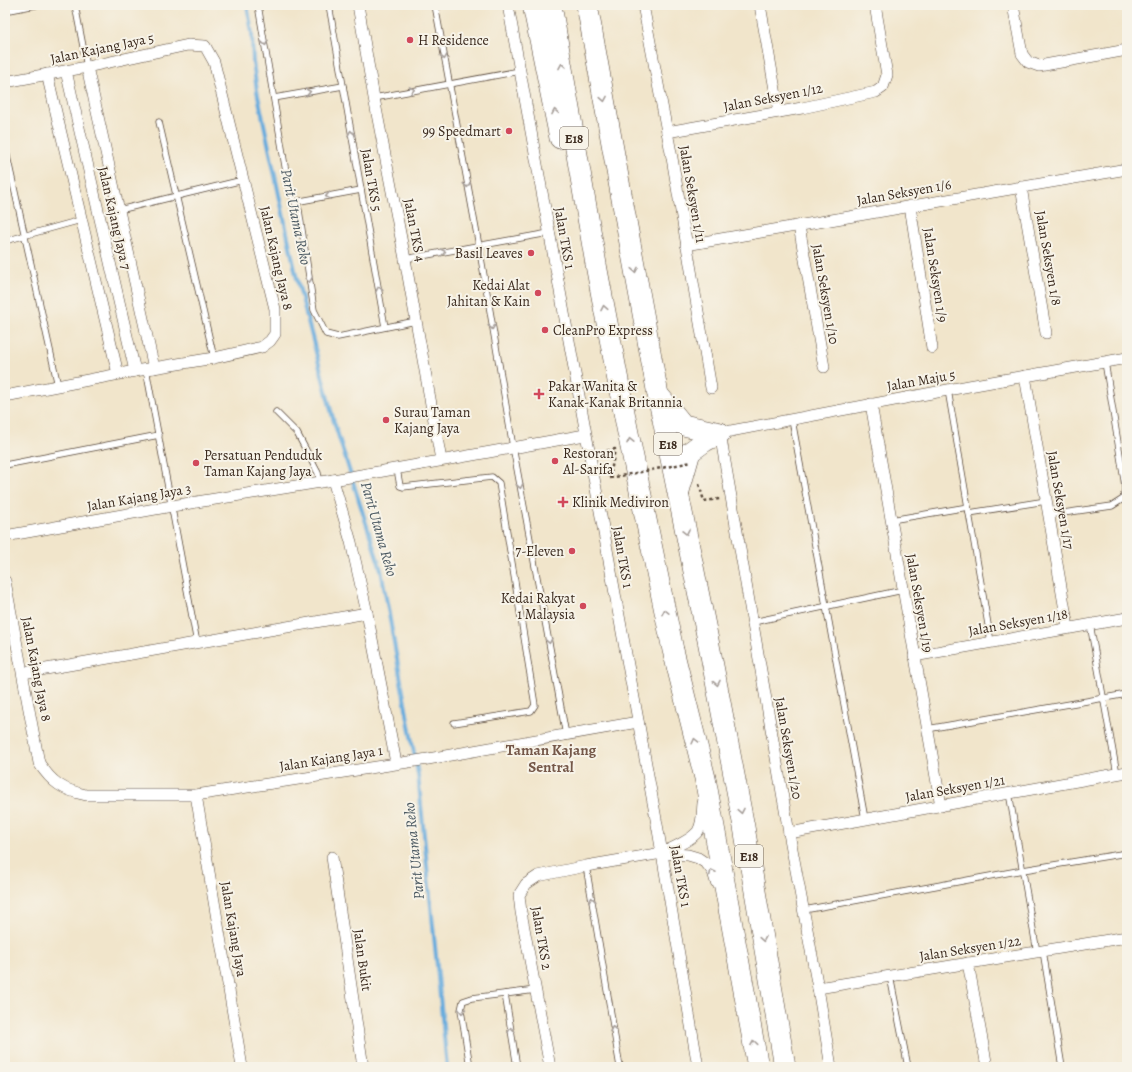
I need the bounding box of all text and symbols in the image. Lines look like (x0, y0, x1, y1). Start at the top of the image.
street label: Jalan Kajang Jaya 5 (49, 28, 156, 69)
place label: H Residence (418, 31, 489, 50)
marker: H Residence (405, 35, 415, 45)
one-way arrow (260, 40, 269, 47)
one-way arrow (439, 54, 448, 60)
one-way arrow (558, 63, 567, 69)
street label: Jalan Seksyen 1/12 (722, 78, 825, 116)
one-way arrow (409, 87, 415, 95)
one-way arrow (305, 88, 312, 96)
one-way arrow (599, 95, 608, 102)
one-way arrow (551, 109, 559, 115)
place label: 99 Speedmart (422, 122, 501, 141)
marker: 99 Speedmart (504, 126, 514, 136)
road number: E18 (560, 127, 588, 149)
one-way arrow (347, 130, 356, 136)
street label: Jalan Seksyen 1/11 (675, 144, 710, 245)
street label: Jalan TKS 5 (357, 147, 386, 213)
street label: Jalan Kajang Jaya 7 (93, 165, 136, 272)
water label: Parit Utama Reko (276, 167, 316, 267)
street label: Jalan Seksyen 1/6 (855, 175, 953, 210)
one-way arrow (463, 182, 471, 188)
one-way arrow (325, 191, 331, 200)
street label: Jalan TKS 4 (399, 197, 430, 263)
street label: Jalan Kajang Jaya 8 (255, 204, 298, 312)
street label: Jalan TKS 1 (550, 206, 579, 271)
street label: Jalan Seksyen 1/8 (1031, 209, 1066, 307)
street label: Jalan Seksyen 1/9 (919, 226, 952, 324)
street label: Jalan Seksyen 1/10 (807, 242, 844, 346)
place label: Basil Leaves (455, 244, 523, 263)
one-way arrow (440, 248, 447, 257)
marker: Basil Leaves (526, 248, 536, 258)
one-way arrow (630, 267, 638, 273)
place label: Kedai Alat Jahitan & Kain (447, 276, 530, 311)
one-way arrow (304, 277, 313, 283)
one-way arrow (375, 286, 383, 292)
marker: Kedai Alat Jahitan & Kain (533, 288, 543, 298)
one-way arrow (601, 305, 609, 311)
place label: CleanPro Express (553, 321, 653, 340)
one-way arrow (488, 324, 496, 330)
marker: CleanPro Express (540, 325, 550, 335)
street label: Jalan Maju 5 (885, 365, 957, 396)
place label: Pakar Wanita & Kanak-Kanak Britannia (548, 377, 683, 412)
marker: Pakar Wanita & Kanak-Kanak Britannia (533, 388, 545, 400)
place label: Surau Taman Kajang Jaya (394, 403, 471, 438)
marker: Surau Taman Kajang Jaya (381, 415, 391, 425)
road number: E18 (654, 433, 682, 455)
one-way arrow (626, 438, 634, 444)
place label: Restoran Al-Sarifa (562, 444, 614, 479)
place label: Persatuan Penduduk Taman Kajang Jaya (204, 446, 322, 481)
street label: Jalan Seksyen 1/17 (1042, 449, 1079, 551)
marker: Restoran Al-Sarifa (550, 456, 560, 466)
marker: Persatuan Penduduk Taman Kajang Jaya (191, 458, 201, 468)
street label: Jalan Kajang Jaya 3 (86, 479, 193, 516)
water label: Parit Utama Reko (356, 479, 402, 579)
one-way arrow (515, 483, 524, 489)
place label: Klinik Mediviron (572, 493, 669, 512)
marker: Klinik Mediviron (557, 496, 569, 508)
street label: Jalan TKS 1 (608, 525, 637, 590)
one-way arrow (681, 529, 689, 535)
place label: 7-Eleven (515, 542, 564, 561)
marker: 7-Eleven (567, 546, 577, 556)
street label: Jalan Seksyen 1/19 (901, 552, 938, 654)
place label: Kedai Rakyat 1 Malaysia (501, 589, 575, 624)
marker: Kedai Rakyat 1 Malaysia (578, 601, 588, 611)
street label: Jalan Seksyen 1/18 (967, 604, 1070, 641)
one-way arrow (662, 609, 670, 615)
street label: Jalan Kajang Jaya 8 (17, 615, 56, 723)
one-way arrow (544, 638, 553, 644)
one-way arrow (712, 680, 720, 687)
street label: Jalan Seksyen 1/20 (770, 696, 807, 801)
one-way arrow (692, 737, 700, 744)
district label: Taman Kajang Sentral (506, 740, 597, 777)
street label: Jalan Kajang Jaya 1 (278, 741, 384, 776)
street label: Jalan Seksyen 1/21 (904, 770, 1006, 807)
water label: Parit Utama Reko (399, 801, 429, 901)
one-way arrow (736, 808, 745, 814)
street label: Jalan TKS 1 (666, 844, 695, 909)
road number: E18 (735, 845, 763, 867)
one-way arrow (709, 869, 717, 877)
street label: Jalan Kajang Jaya (216, 880, 251, 979)
one-way arrow (588, 897, 597, 903)
street label: Jalan TKS 2 (527, 905, 557, 972)
street label: Jalan Bukit (349, 928, 376, 993)
street label: Jalan Seksyen 1/22 (918, 931, 1023, 966)
one-way arrow (759, 936, 767, 942)
one-way arrow (458, 1008, 467, 1014)
one-way arrow (609, 1025, 618, 1032)
one-way arrow (507, 1027, 516, 1033)
one-way arrow (750, 1040, 759, 1046)

